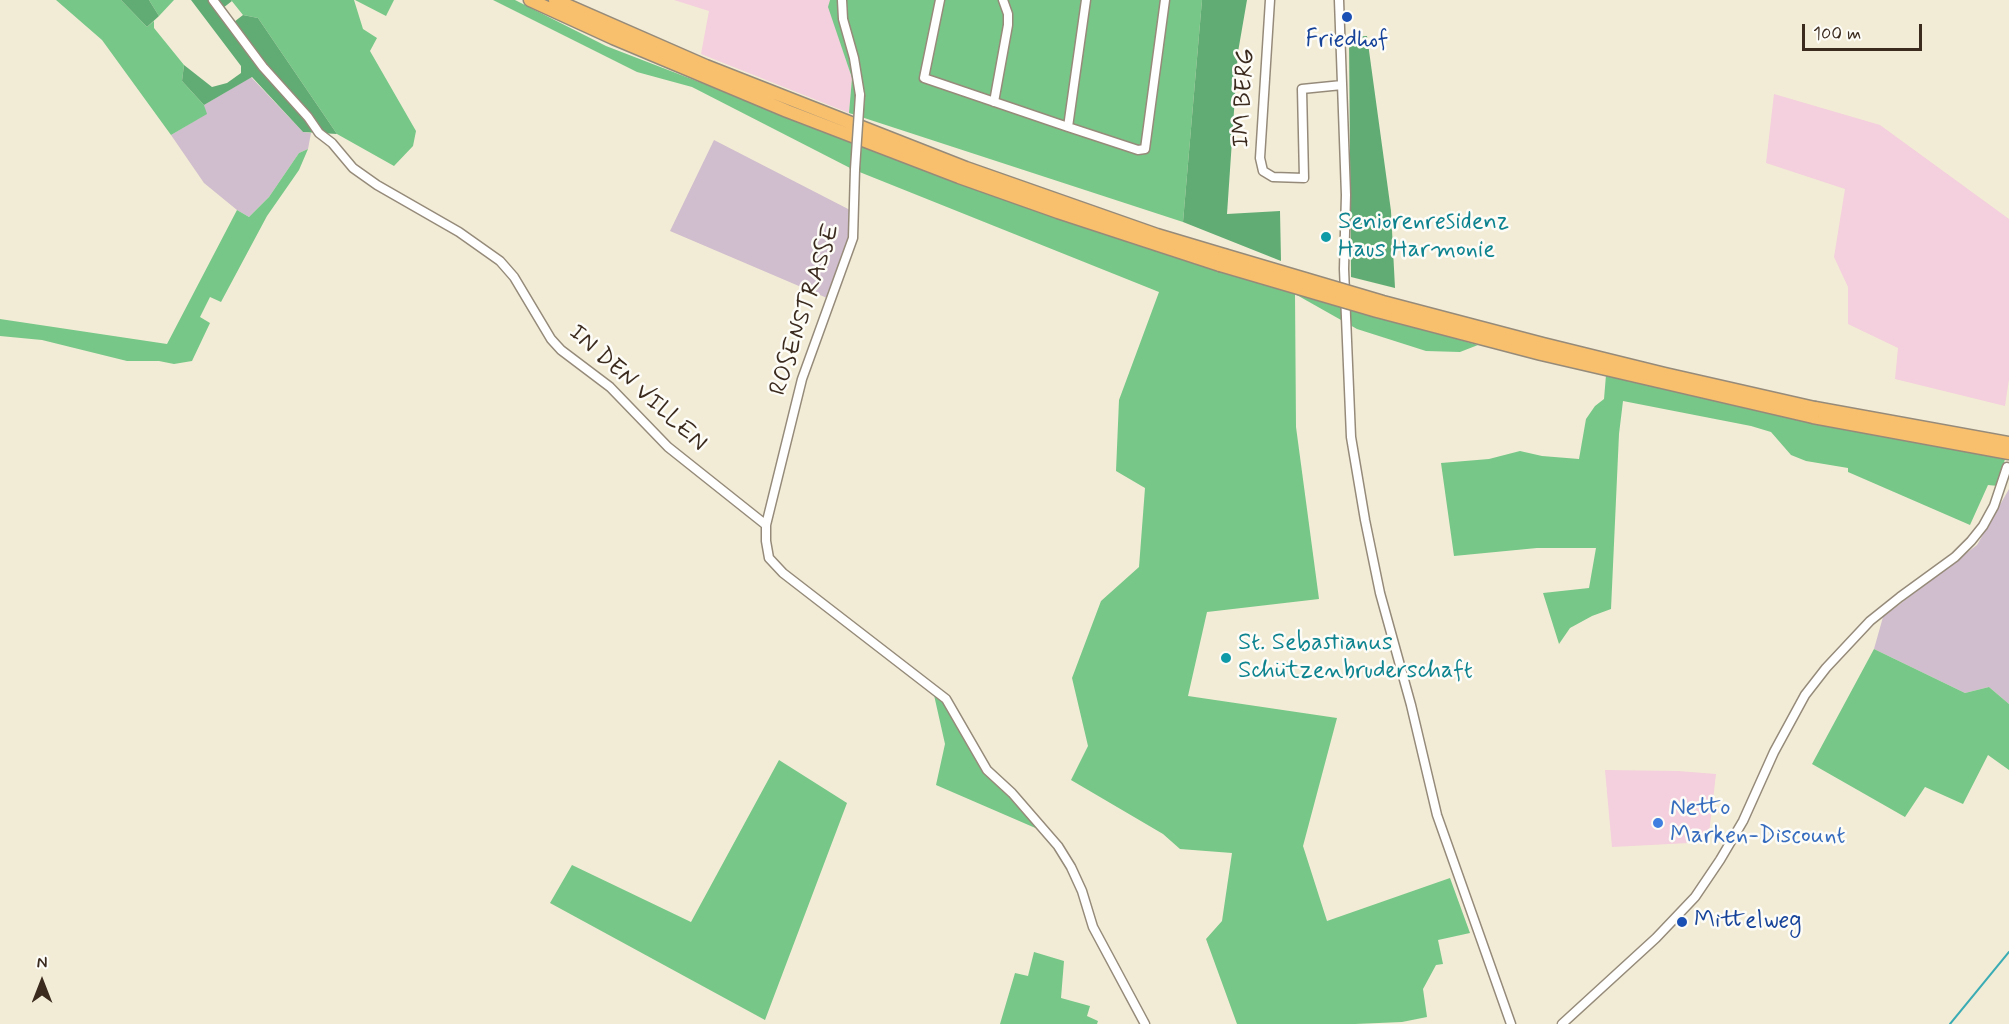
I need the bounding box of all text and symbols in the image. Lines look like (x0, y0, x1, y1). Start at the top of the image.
marker: Friedhof (1340, 10, 1354, 24)
scale bar (1805, 12, 1925, 50)
text: 100 m (1813, 22, 1861, 46)
place label: Friedhof (1306, 27, 1388, 55)
street label: IM BERG (1228, 48, 1262, 148)
place label: Seniorenresidenz Haus Harmonie (1338, 209, 1509, 265)
street label: ROSENSTRASSE (765, 221, 847, 399)
marker: Seniorenresidenz Haus Harmonie (1319, 230, 1333, 244)
street label: IN DEN VILLEN (562, 319, 712, 459)
place label: St. Sebastianus Schützenbruderschaft (1238, 630, 1473, 686)
marker: St. Sebastianus Schützenbruderschaft (1219, 651, 1233, 665)
place label: Netto Marken-Discount (1670, 795, 1846, 851)
marker: Netto Marken-Discount (1651, 816, 1665, 830)
place label: Mittelweg (1694, 908, 1802, 936)
marker: Mittelweg (1675, 915, 1689, 929)
north arrow (12, 952, 72, 1012)
text: N (37, 953, 47, 974)

